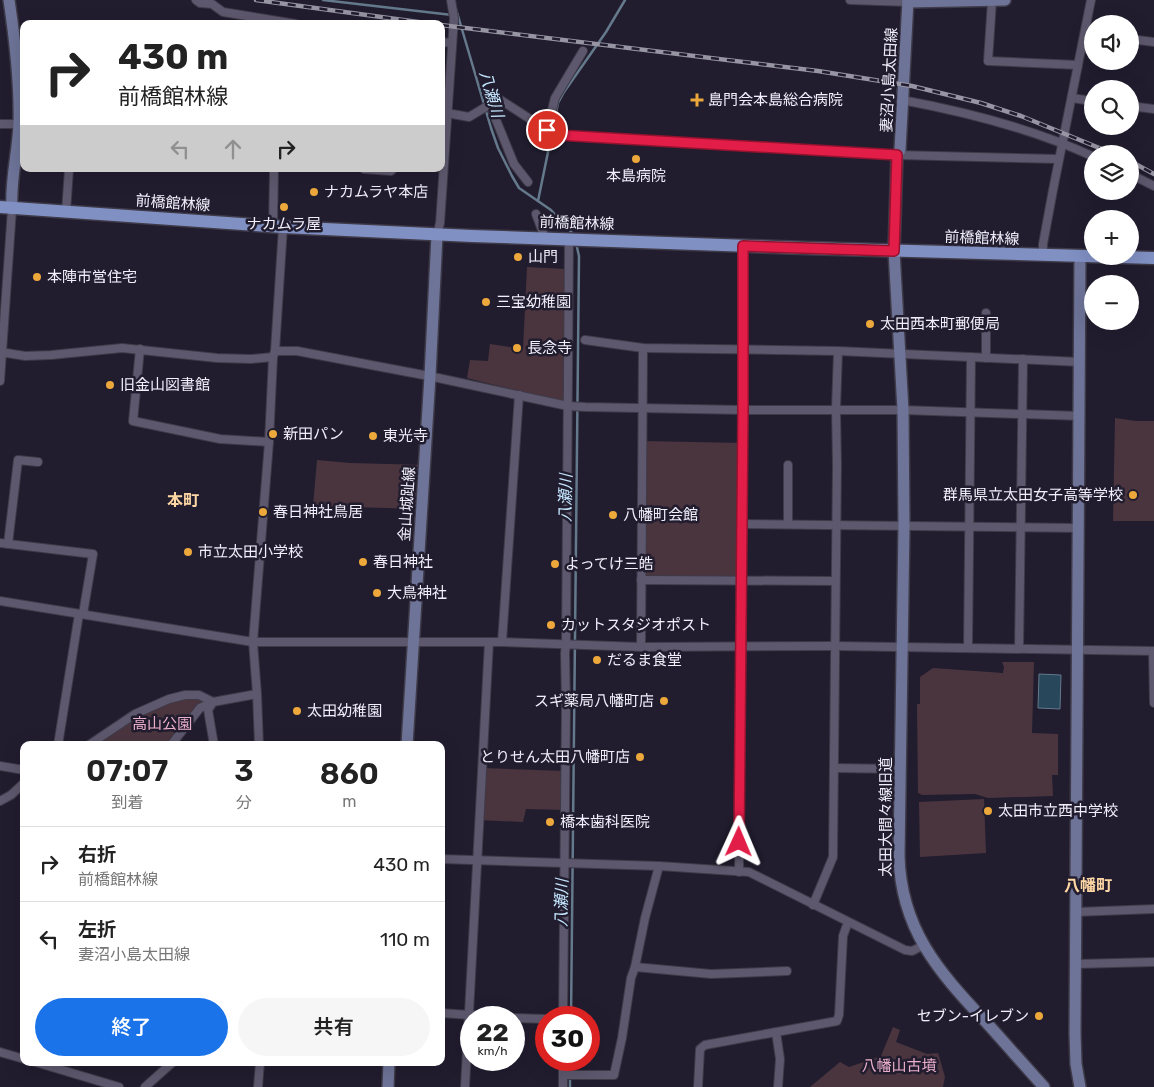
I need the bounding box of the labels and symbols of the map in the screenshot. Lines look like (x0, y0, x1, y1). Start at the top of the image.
street label: 妻沼小島太田線 (877, 27, 901, 133)
water label: 八瀬川 (476, 68, 508, 122)
place label: 島門会本島総合病院 (708, 91, 843, 109)
marker: 島門会本島総合病院 (690, 93, 704, 107)
pin (526, 109, 568, 151)
marker: 本島病院 (630, 153, 642, 165)
place label: 本島病院 (606, 167, 666, 185)
place label: ナカムラヤ本店 (324, 183, 428, 201)
marker: ナカムラヤ本店 (308, 186, 320, 198)
street label: 前橋館林線 (135, 191, 211, 215)
marker: ナカムラ屋 (278, 201, 290, 213)
street label: 前橋館林線 (539, 213, 615, 233)
place label: ナカムラ屋 (247, 215, 321, 233)
street label: 前橋館林線 (944, 228, 1020, 248)
place label: 山門 (528, 248, 558, 266)
marker: 山門 (512, 251, 524, 263)
place label: 本陣市営住宅 (47, 268, 137, 286)
marker: 本陣市営住宅 (31, 271, 43, 283)
place label: 三宝幼稚園 (496, 293, 571, 311)
marker: 三宝幼稚園 (480, 296, 492, 308)
place label: 太田西本町郵便局 (880, 315, 1000, 333)
marker: 太田西本町郵便局 (864, 318, 876, 330)
place label: 長念寺 (527, 339, 572, 357)
marker: 長念寺 (511, 342, 523, 354)
place label: 旧金山図書館 (120, 376, 210, 394)
marker: 旧金山図書館 (104, 379, 116, 391)
place label: 新田パン (283, 425, 344, 443)
place label: 東光寺 (383, 427, 428, 445)
marker: 新田パン (267, 428, 279, 440)
marker: 東光寺 (367, 430, 379, 442)
street label: 金山城趾線 (395, 466, 419, 542)
water label: 八瀬川 (556, 472, 575, 522)
place label: 群馬県立太田女子高等学校 (943, 486, 1123, 504)
marker: 群馬県立太田女子高等学校 (1127, 489, 1139, 501)
district label: 本町 (167, 491, 199, 510)
place label: 春日神社鳥居 (273, 503, 363, 521)
marker: 春日神社鳥居 (257, 506, 269, 518)
place label: 八幡町会館 (623, 506, 698, 524)
marker: 八幡町会館 (607, 509, 619, 521)
place label: 市立太田小学校 (198, 543, 303, 561)
marker: 市立太田小学校 (182, 546, 194, 558)
place label: 春日神社 (373, 553, 433, 571)
place label: よってけ三皓 (565, 555, 654, 573)
marker: 春日神社 (357, 556, 369, 568)
marker: よってけ三皓 (549, 558, 561, 570)
place label: 大鳥神社 (387, 584, 447, 602)
marker: 大鳥神社 (371, 587, 383, 599)
place label: カットスタジオポスト (561, 616, 711, 634)
marker: カットスタジオポスト (545, 619, 557, 631)
place label: だるま食堂 (607, 651, 682, 669)
marker: だるま食堂 (591, 654, 603, 666)
place label: スギ薬局八幡町店 (534, 692, 654, 710)
marker: スギ薬局八幡町店 (658, 695, 670, 707)
place label: 太田幼稚園 (307, 702, 382, 720)
marker: 太田幼稚園 (291, 705, 303, 717)
park label: 高山公園 (132, 715, 192, 733)
place label: とりせん太田八幡町店 (480, 748, 630, 766)
marker: とりせん太田八幡町店 (634, 751, 646, 763)
street label: 太田大間々線旧道 (877, 757, 895, 877)
place label: 太田市立西中学校 (998, 802, 1118, 820)
marker: 太田市立西中学校 (982, 805, 994, 817)
place label: 橋本歯科医院 (560, 813, 650, 831)
position arrow (712, 815, 764, 867)
marker: 橋本歯科医院 (544, 816, 556, 828)
district label: 八幡町 (1064, 876, 1112, 895)
water label: 八瀬川 (552, 877, 571, 927)
speed limit sign: 30 (535, 1006, 600, 1071)
place label: セブン-イレブン (917, 1007, 1029, 1025)
marker: セブン-イレブン (1033, 1010, 1045, 1022)
park label: 八幡山古墳 (861, 1057, 937, 1075)

